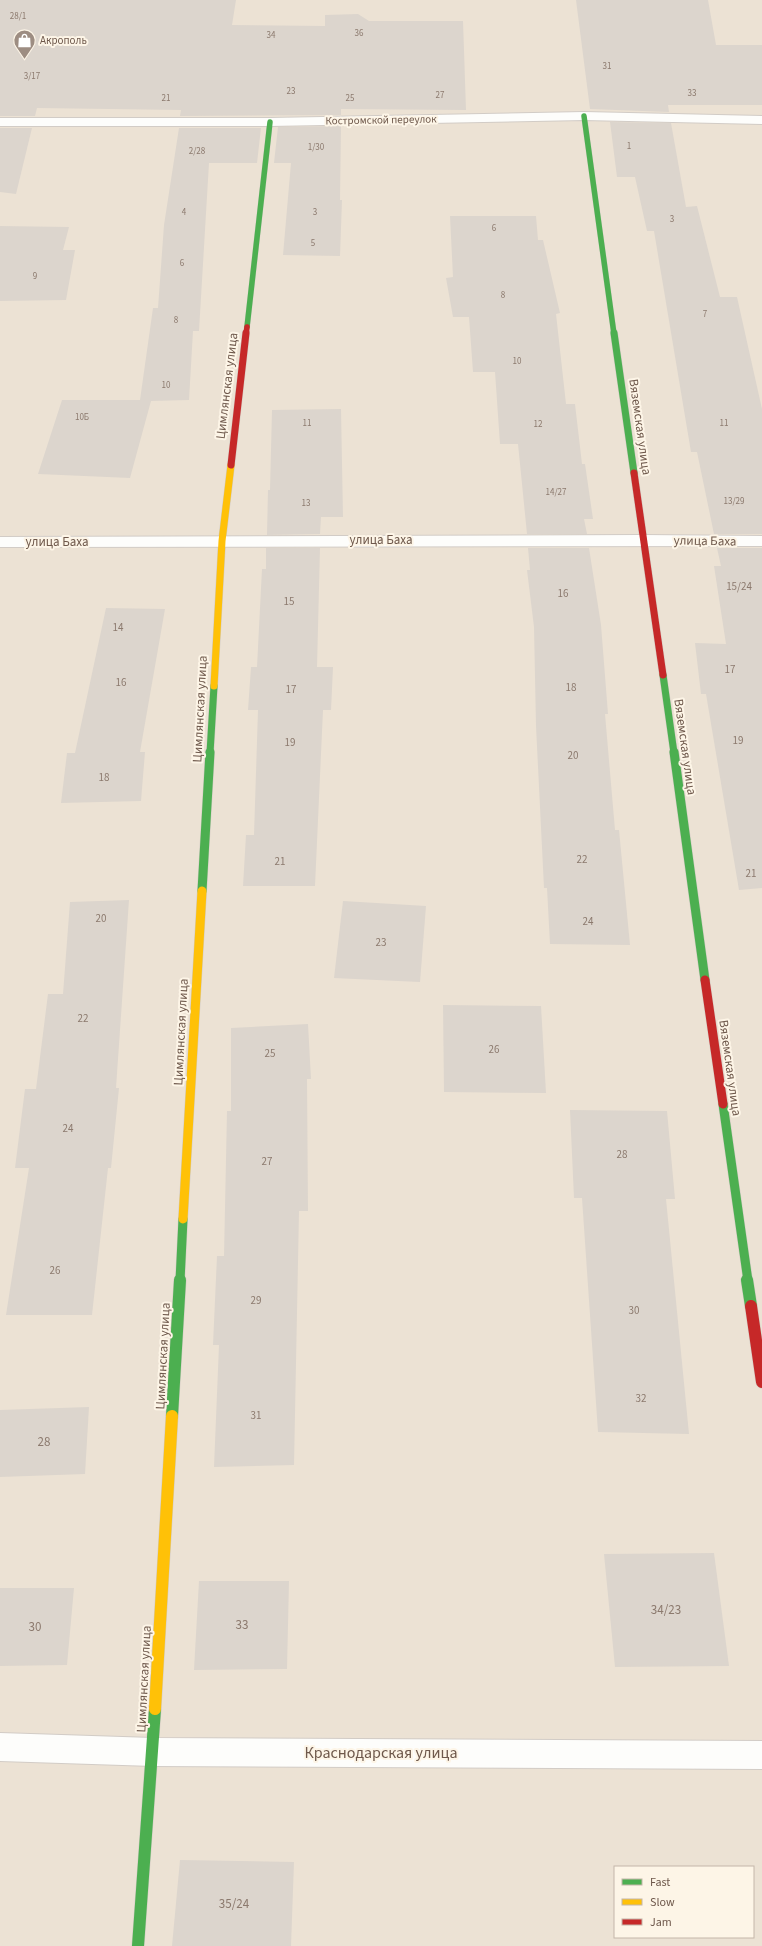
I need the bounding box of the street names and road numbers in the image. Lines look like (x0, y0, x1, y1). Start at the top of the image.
street label: Костромской переулок (325, 112, 437, 128)
street label: Цимлянская улица (212, 332, 242, 440)
street label: Вяземская улица (624, 378, 656, 476)
street label: улица Баха (350, 531, 413, 549)
street label: улица Баха (673, 531, 737, 551)
street label: улица Баха (26, 533, 89, 551)
street label: Цимлянская улица (188, 655, 212, 763)
street label: Вяземская улица (669, 698, 701, 796)
street label: Цимлянская улица (169, 978, 193, 1086)
street label: Вяземская улица (714, 1019, 746, 1117)
street label: Цимлянская улица (151, 1302, 175, 1410)
street label: Цимлянская улица (132, 1625, 156, 1733)
street label: Краснодарская улица (305, 1742, 457, 1764)

